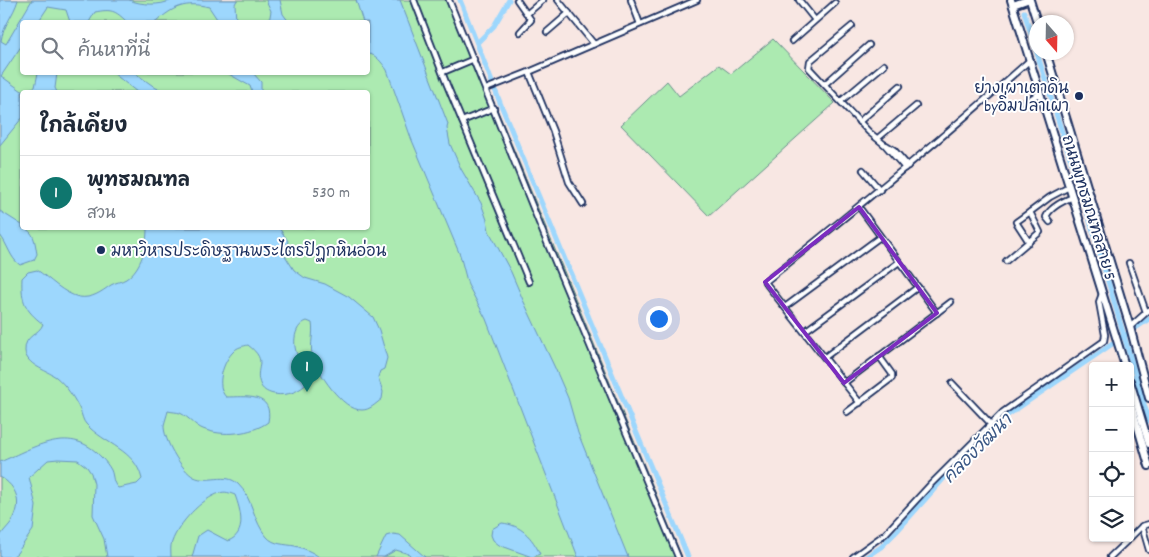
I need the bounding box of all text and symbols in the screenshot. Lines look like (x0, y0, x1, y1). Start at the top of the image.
north arrow (1029, 15, 1074, 60)
search box (20, 20, 370, 75)
icon: search (38, 34, 66, 62)
text: ค้นหาที่นี่ (78, 39, 150, 66)
place label: ย่างเผาเตาดิน byอิ่มปลาเผา (974, 76, 1069, 119)
marker: ย่างเผาเตาดิน byอิ่มปลาเผา (1073, 90, 1085, 102)
text: ใกล้เคียง (40, 113, 127, 143)
street label: ถนนพุทธมณฑลสาย 5 (1055, 132, 1121, 283)
text: พุทธมณฑล (87, 169, 190, 196)
text: 1 (54, 182, 58, 205)
text: 530 m (312, 182, 350, 205)
text: สวน (87, 203, 116, 226)
place label: มหาวิหารประดิษฐานพระไตรปิฏกหินอ่อน (111, 239, 387, 264)
marker: มหาวิหารประดิษฐานพระไตรปิฏกหินอ่อน (95, 244, 107, 256)
your location (646, 306, 672, 332)
pin: 1 (291, 351, 323, 392)
map controls (1089, 362, 1134, 542)
button: + (1089, 362, 1134, 407)
button: − (1089, 407, 1134, 452)
water label: คลองวัฒนา (938, 409, 1020, 490)
button: locate (1089, 452, 1134, 497)
button: layers (1089, 497, 1134, 542)

